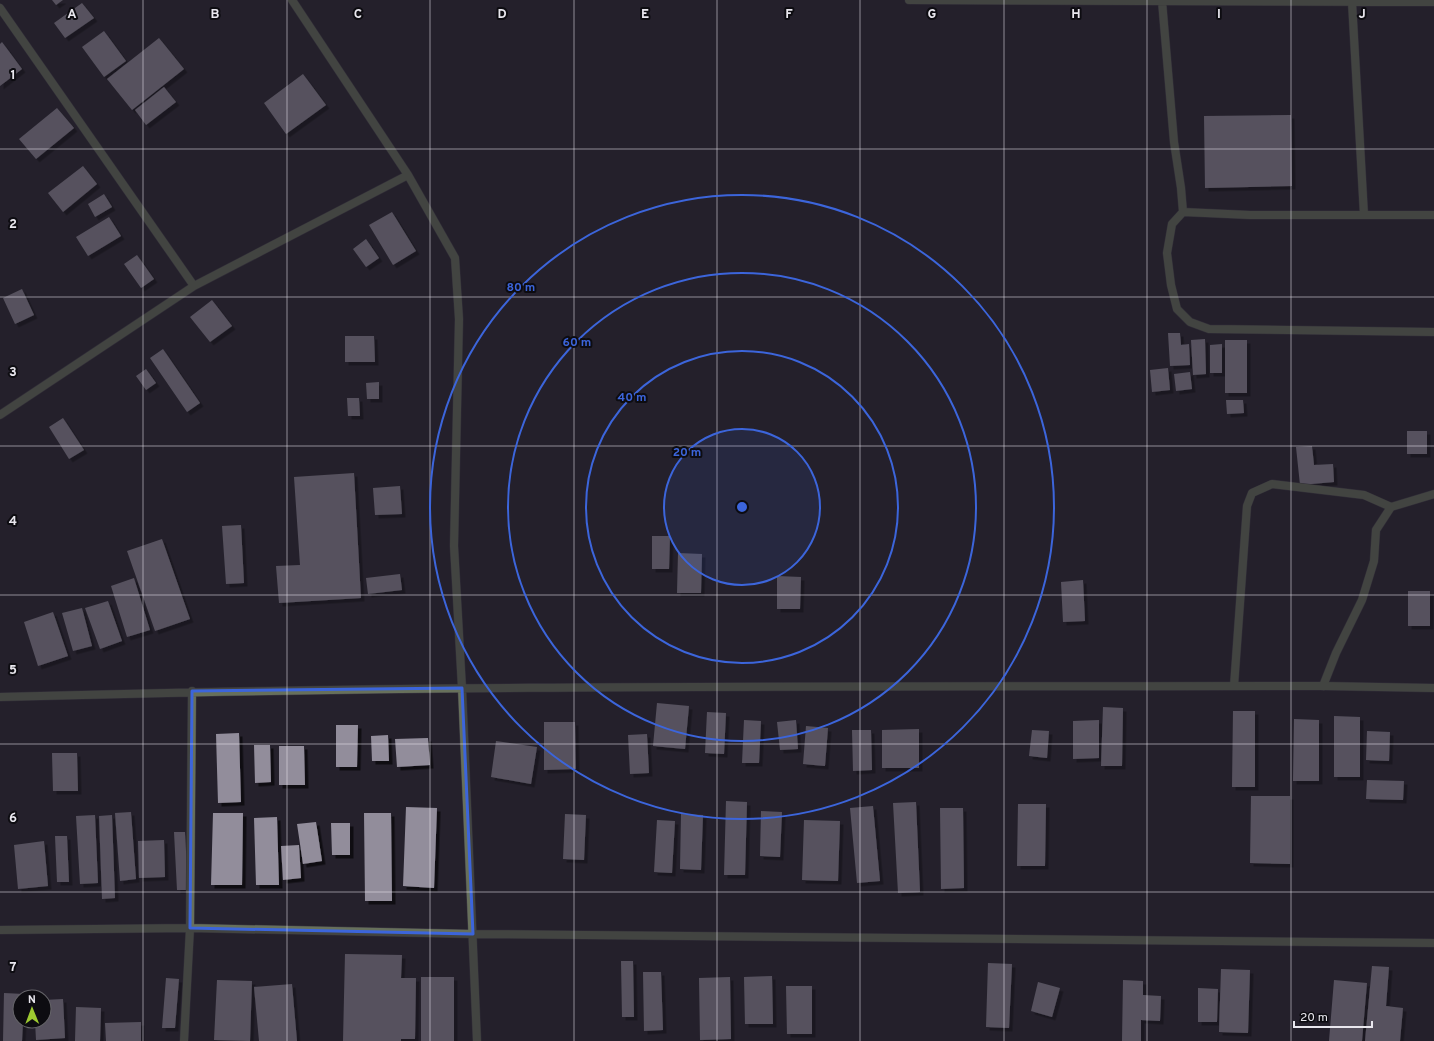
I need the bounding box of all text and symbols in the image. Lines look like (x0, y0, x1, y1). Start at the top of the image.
text: A (67, 7, 77, 23)
text: B (211, 7, 220, 23)
text: C (354, 7, 362, 23)
text: D (497, 7, 507, 23)
text: E (641, 7, 649, 23)
text: F (785, 7, 793, 23)
text: G (928, 7, 937, 23)
text: H (1071, 7, 1081, 23)
text: I (1217, 7, 1221, 23)
text: J (1358, 7, 1366, 23)
text: 1 (10, 68, 16, 84)
text: 2 (9, 217, 17, 233)
text: 80 m (507, 280, 535, 296)
text: 60 m (563, 335, 591, 351)
text: 3 (9, 365, 17, 381)
text: 40 m (617, 390, 647, 406)
text: 20 m (673, 445, 701, 461)
centre of rings (735, 500, 749, 514)
text: 4 (9, 514, 17, 530)
text: 5 (9, 663, 17, 679)
text: 6 (9, 811, 17, 827)
text: 7 (10, 960, 17, 976)
north arrow (12, 989, 52, 1029)
text: N (28, 993, 36, 1007)
scale bar (1294, 1003, 1372, 1029)
text: 20 m (1300, 1010, 1328, 1026)

